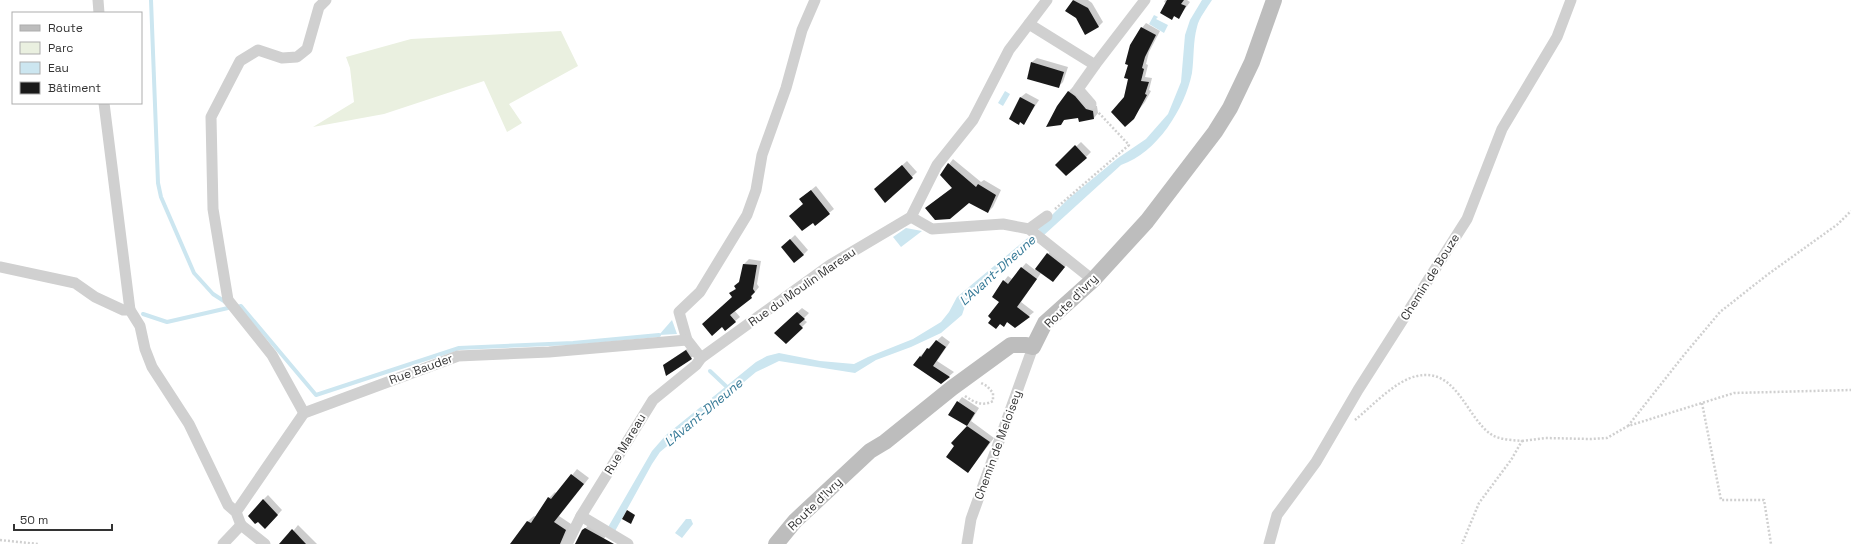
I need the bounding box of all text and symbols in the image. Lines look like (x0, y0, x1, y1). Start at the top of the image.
legend (12, 12, 142, 104)
text: Route (48, 20, 83, 36)
text: Parc (48, 40, 73, 56)
text: Eau (48, 60, 69, 76)
text: Bâtiment (48, 80, 101, 96)
water label: L'Avant-Dheune (955, 231, 1040, 309)
street label: Chemin de Bouze (1397, 231, 1463, 323)
street label: Rue du Moulin Mareau (745, 244, 859, 330)
street label: Route d'Ivry (1041, 271, 1101, 331)
street label: Rue Bauder (387, 350, 455, 388)
water label: L'Avant-Dheune (661, 374, 747, 450)
street label: Chemin de Meloisey (971, 388, 1025, 502)
street label: Rue Mareau (601, 411, 649, 477)
street label: Route d'Ivry (784, 474, 846, 534)
scale bar (14, 506, 112, 532)
text: 50 m (20, 512, 48, 528)

